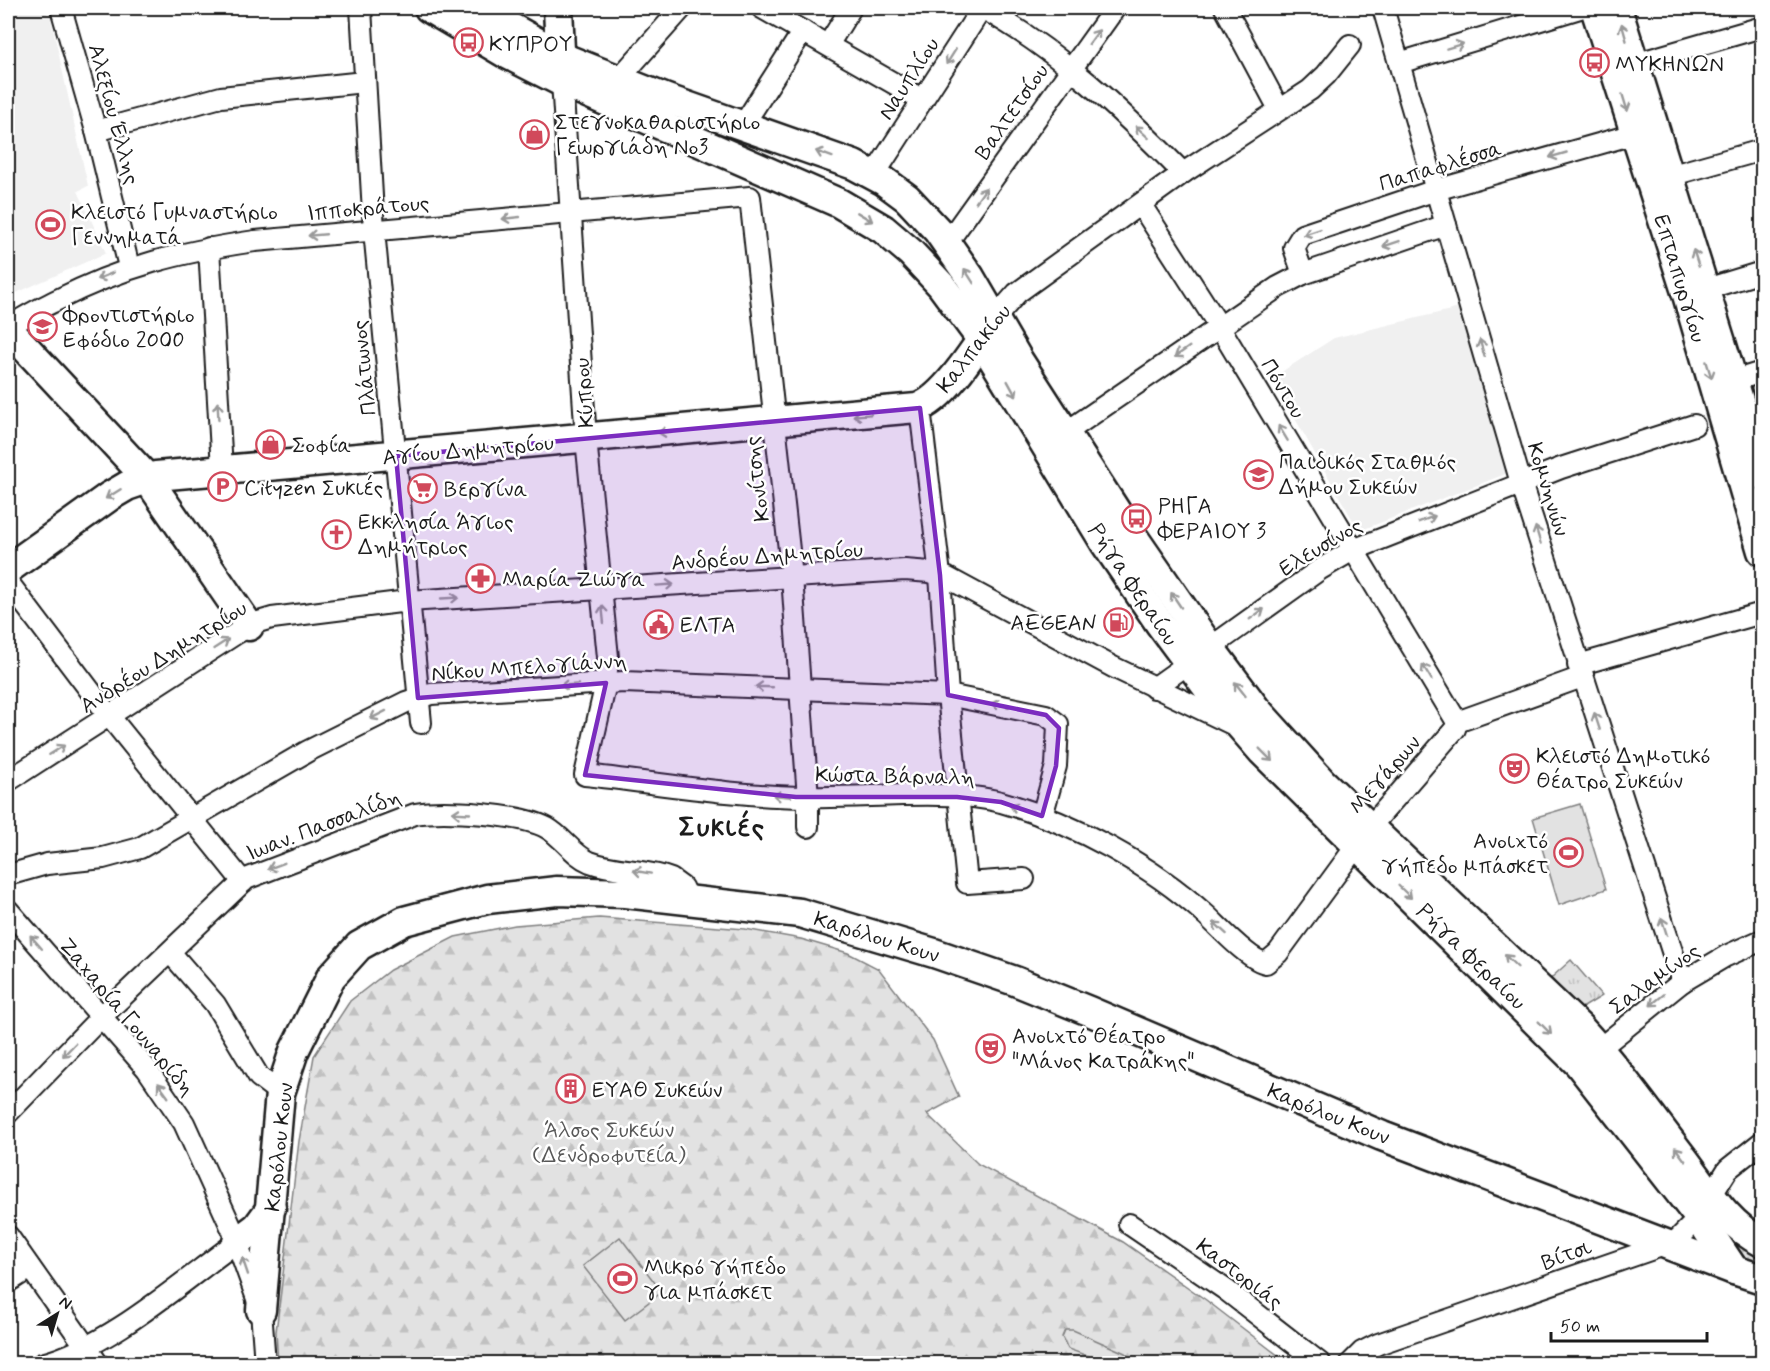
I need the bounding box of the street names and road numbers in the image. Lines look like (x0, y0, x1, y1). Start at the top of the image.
street label: Ναυπλίου (873, 33, 947, 126)
street label: Αλεξίου Έλλης (81, 41, 145, 188)
street label: Βαλτετσίου (969, 59, 1056, 166)
street label: Παπαφλέσσα (1376, 134, 1505, 199)
street label: Ιπποκράτους (306, 190, 431, 228)
street label: Επταπυργίου (1646, 211, 1712, 346)
street label: Καλπακίου (931, 299, 1018, 399)
street label: Πλάτωνος (346, 319, 384, 417)
street label: Πόντου (1253, 354, 1311, 424)
street label: Κύπρου (569, 357, 601, 429)
street label: Αγίου Δημητρίου (381, 430, 555, 472)
street label: Κονίτσης (739, 434, 777, 523)
street label: Κομνηνών (1520, 439, 1575, 540)
street label: Ελευσίνος (1274, 512, 1368, 584)
street label: Ρήγα Φεραίου (1081, 519, 1184, 652)
street label: Ανδρέου Δημητρίου (670, 535, 864, 578)
street label: Ανδρέου Δημητρίου (75, 594, 253, 721)
street label: Νίκου Μπελογιάννη (430, 647, 628, 689)
street label: Μεγάρων (1343, 730, 1428, 821)
street label: Κώστα Βάρναλη (815, 762, 975, 792)
street label: Ιωαν. Πασσαλίδη (242, 783, 405, 868)
street label: Ρήγα Φεραίου (1410, 898, 1531, 1017)
street label: Καρόλου Κουν (810, 906, 943, 970)
street label: Ζαχαρία Γουναρίδη (52, 932, 201, 1102)
street label: Σαλαμίνος (1604, 937, 1706, 1022)
street label: Καρόλου Κουν (1263, 1078, 1394, 1152)
street label: Καρόλου Κουν (259, 1081, 301, 1213)
street label: Καστοριάς (1190, 1233, 1288, 1316)
street label: Βίτσι (1538, 1234, 1596, 1278)

